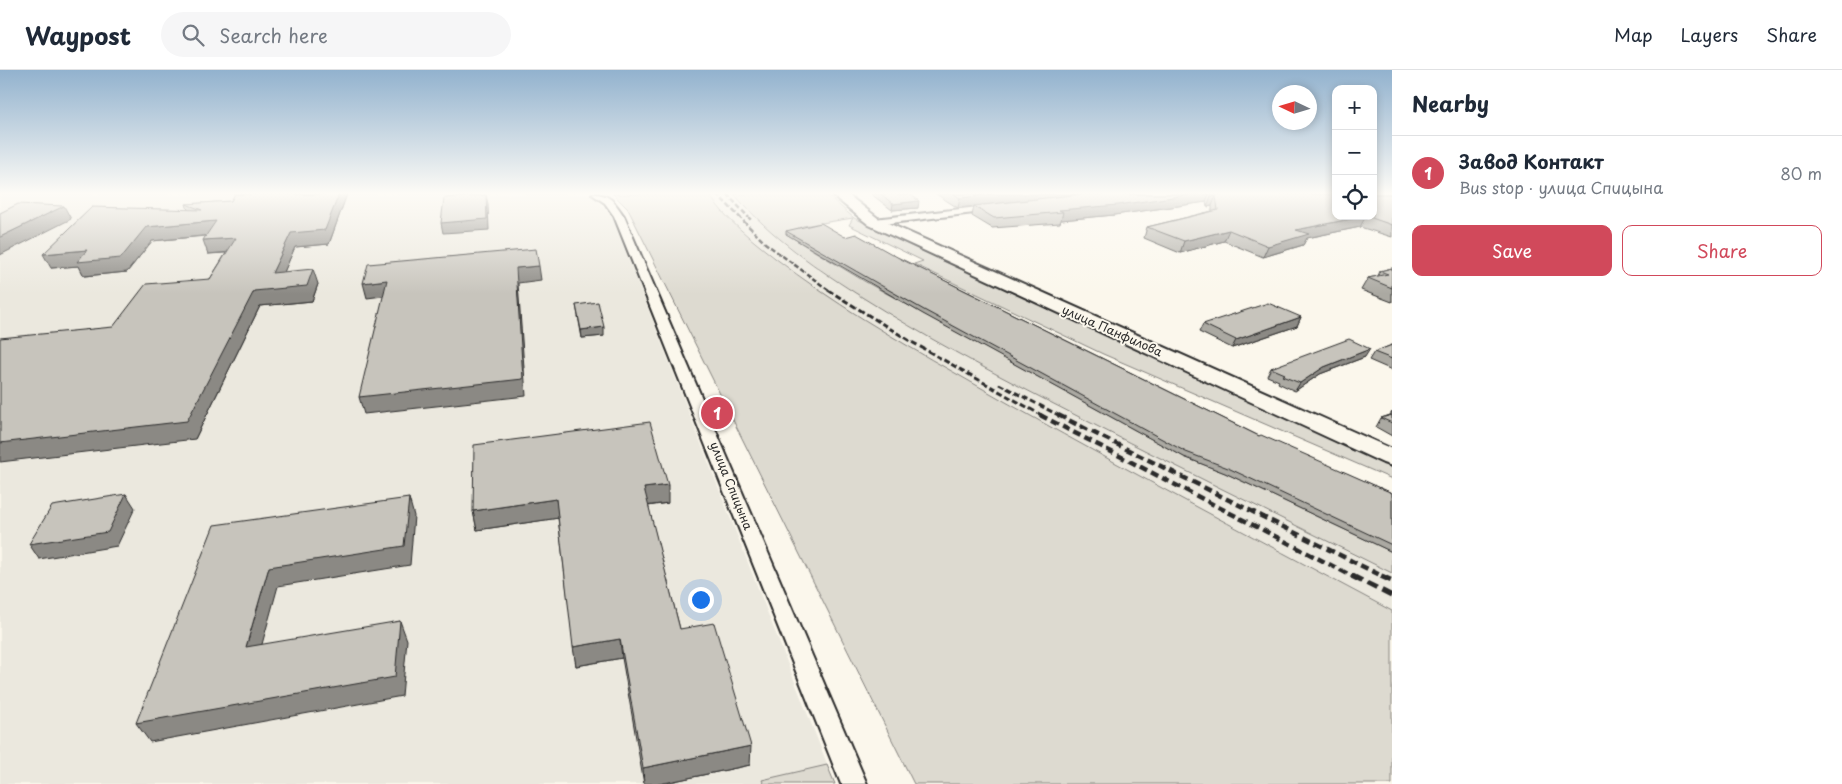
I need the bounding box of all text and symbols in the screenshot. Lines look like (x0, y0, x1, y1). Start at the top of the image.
search box (161, 12, 511, 57)
text: Waypost (25, 17, 131, 53)
icon: search (179, 21, 207, 49)
text: Search here (219, 21, 328, 49)
text: Map (1614, 21, 1653, 48)
text: Layers (1681, 21, 1738, 48)
text: Share (1766, 21, 1817, 48)
north arrow (1272, 85, 1317, 130)
map controls (1332, 85, 1377, 220)
button: + (1332, 85, 1377, 130)
text: Nearby (1412, 87, 1489, 119)
button: − (1332, 130, 1377, 175)
text: Завод Контакт (1459, 147, 1604, 175)
text: 1 (1424, 161, 1432, 185)
text: 80 m (1780, 161, 1822, 185)
button: locate (1332, 175, 1377, 220)
text: Bus stop · улица Спицына (1459, 175, 1663, 199)
button: Save (1412, 225, 1612, 276)
button: Share (1622, 225, 1822, 276)
street label: улица Панфилова (1059, 300, 1166, 361)
pin: 1 (701, 394, 733, 432)
street label: улица Спицына (706, 439, 758, 533)
your location (688, 587, 714, 613)

